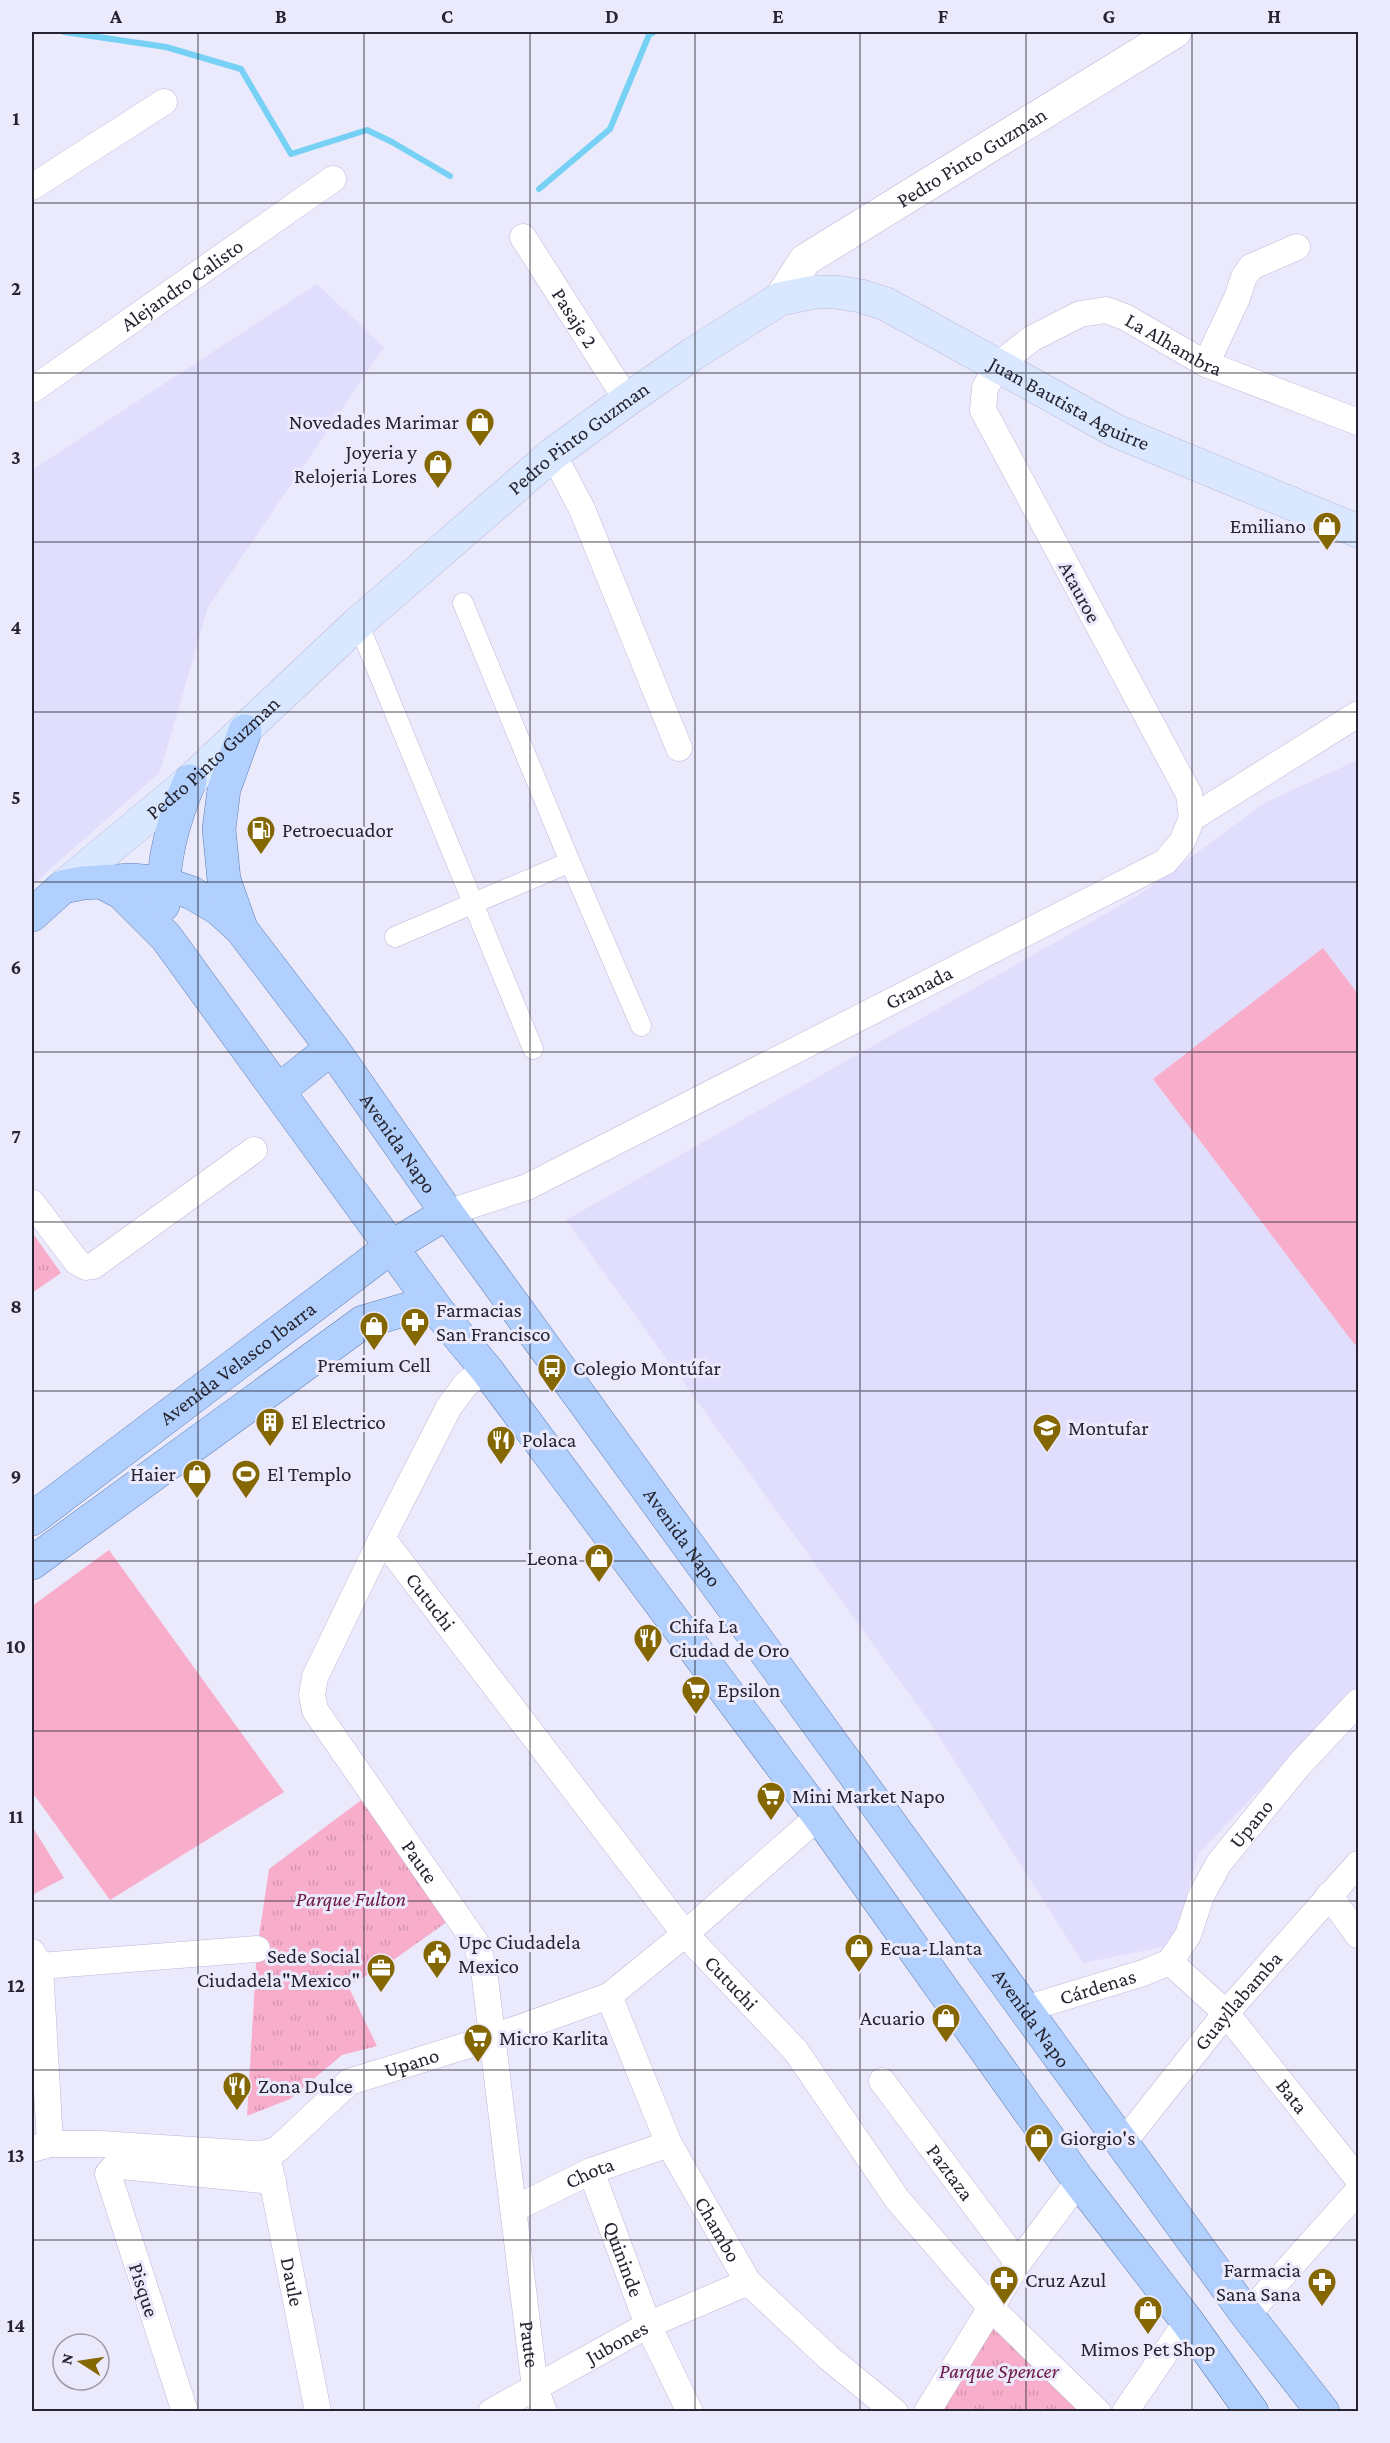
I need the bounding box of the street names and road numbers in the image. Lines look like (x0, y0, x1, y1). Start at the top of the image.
street label: Pedro Pinto Guzman (892, 102, 1051, 213)
street label: Alejandro Calisto (116, 234, 248, 336)
street label: Pasaje 2 (547, 284, 603, 352)
street label: La Alhambra (1121, 308, 1225, 381)
street label: Juan Bautista Aguirre (983, 350, 1153, 456)
street label: Pedro Pinto Guzman (503, 376, 654, 500)
street label: Atauroe (1054, 557, 1106, 627)
street label: Pedro Pinto Guzman (141, 691, 284, 824)
street label: Granada (881, 960, 957, 1014)
street label: Avenida Napo (355, 1088, 442, 1198)
street label: Avenida Velasco Ibarra (155, 1296, 321, 1430)
street label: Avenida Napo (639, 1483, 726, 1592)
street label: Cutuchi (401, 1568, 461, 1636)
street label: Upano (1224, 1794, 1278, 1853)
street label: Paute (397, 1835, 443, 1888)
street label: Guayllabamba (1189, 1946, 1287, 2055)
street label: Cutuchi (700, 1950, 763, 2016)
street label: Avenida Napo (988, 1964, 1075, 2072)
street label: Cárdenas (1057, 1964, 1139, 2010)
street label: Upano (381, 2043, 442, 2082)
street label: Bata (1271, 2074, 1313, 2119)
street label: Paztaza (921, 2139, 979, 2205)
street label: Chota (561, 2152, 617, 2194)
street label: Chambo (690, 2192, 746, 2266)
street label: Quininde (599, 2218, 649, 2300)
street label: Daule (276, 2255, 309, 2308)
street label: Pisque (124, 2260, 164, 2320)
street label: Jubones (580, 2315, 652, 2370)
street label: Paute (515, 2319, 544, 2369)

